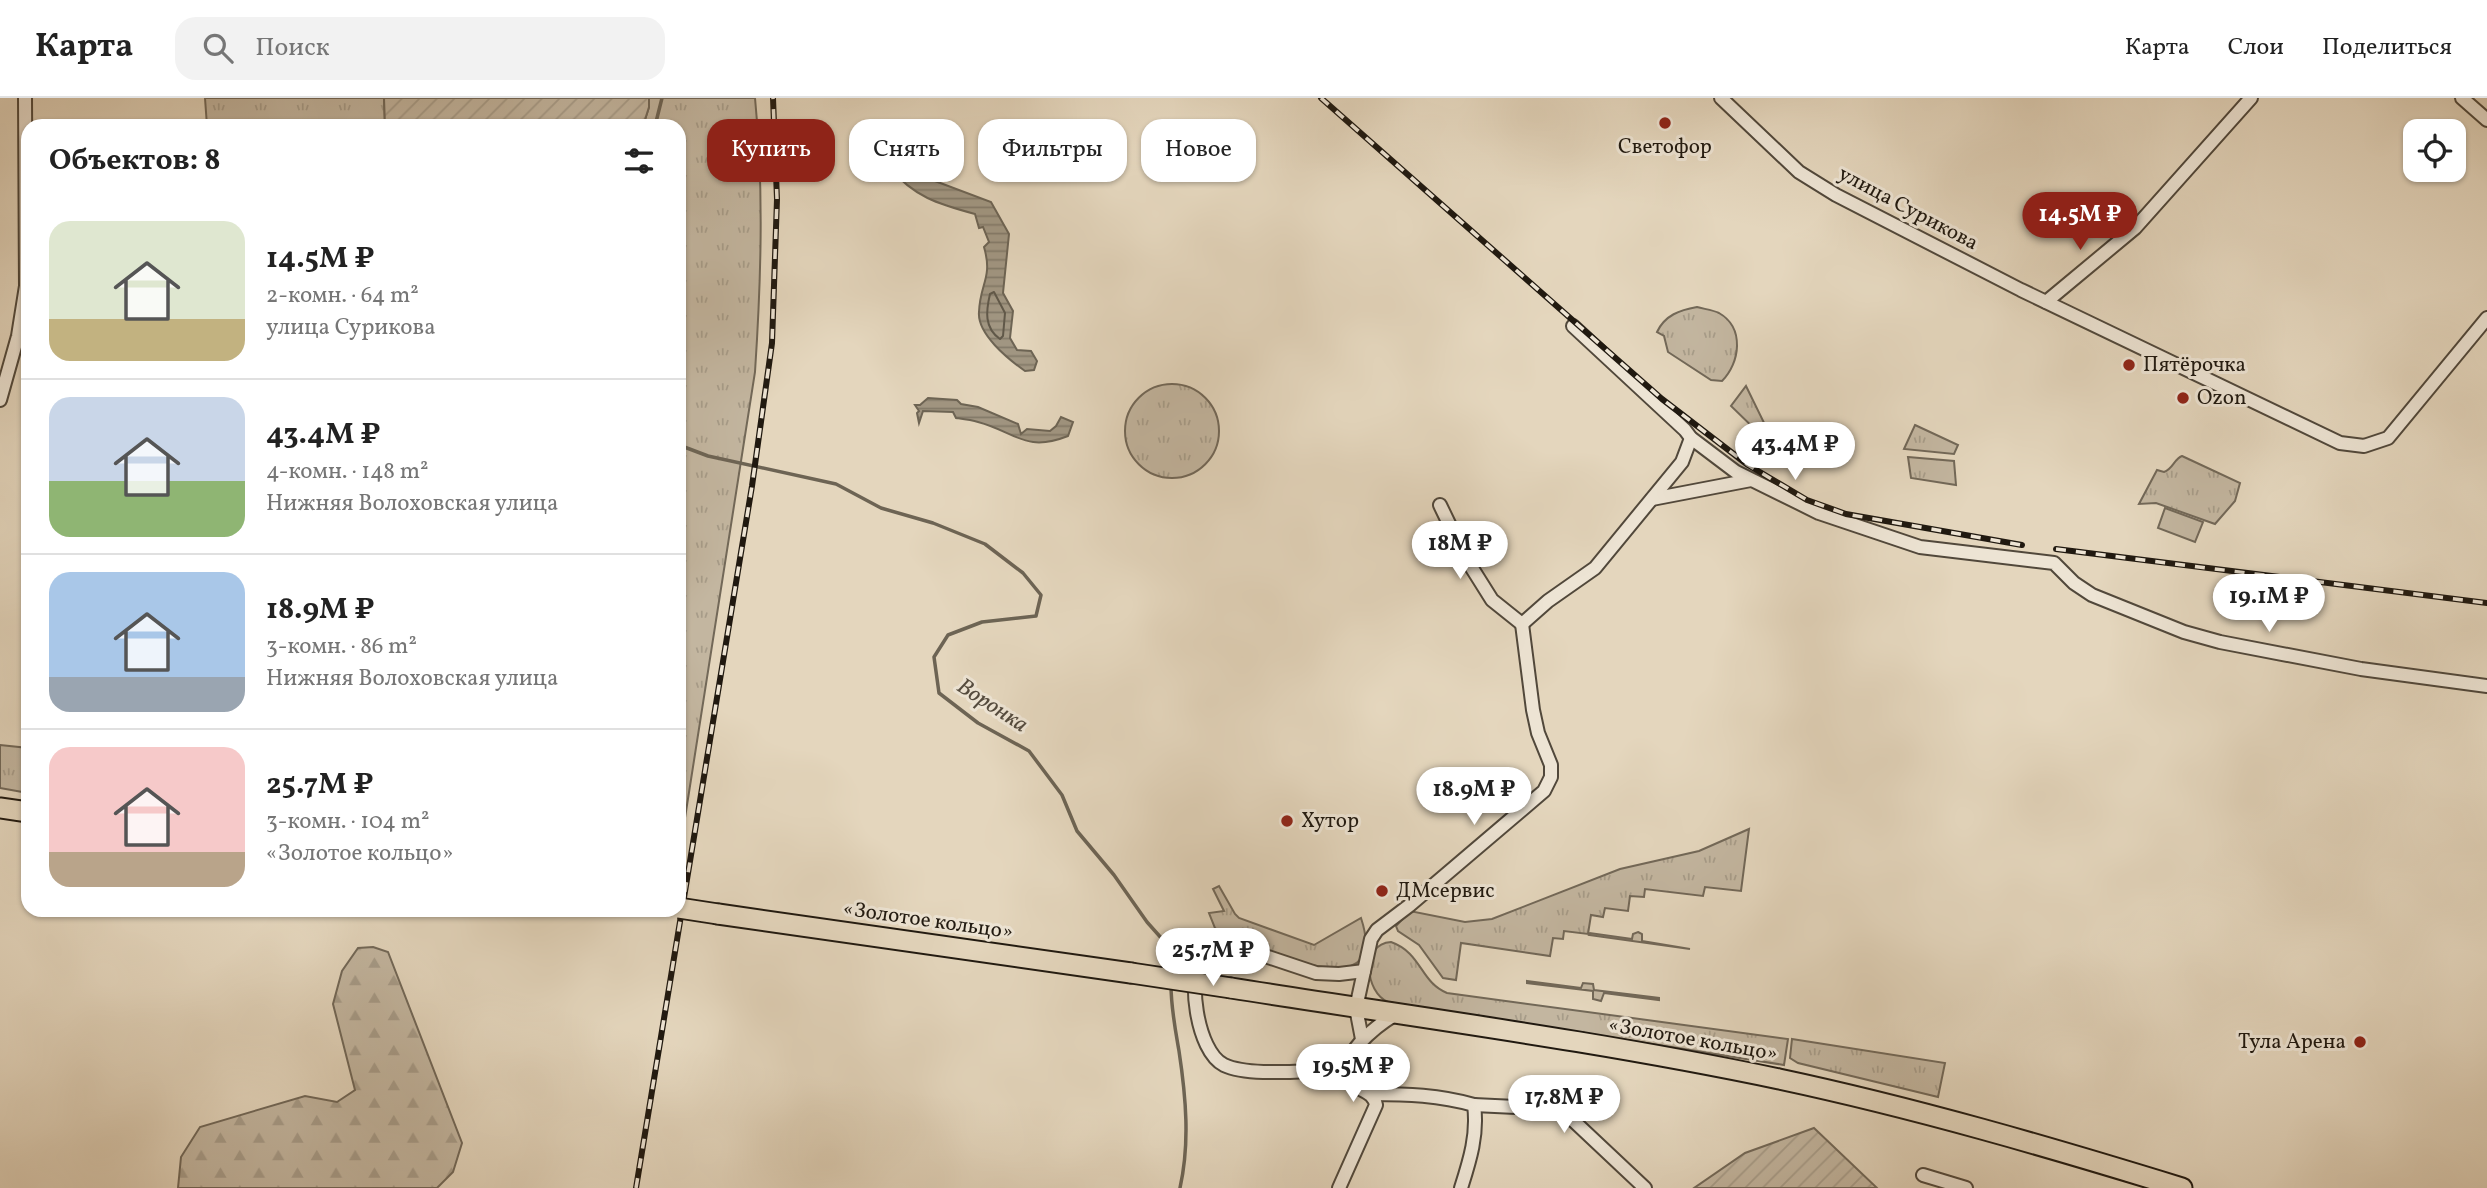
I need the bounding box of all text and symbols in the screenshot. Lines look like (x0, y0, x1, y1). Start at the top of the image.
search box (175, 17, 665, 80)
text: Карта (35, 25, 133, 71)
icon: search (199, 29, 237, 67)
text: Поиск (255, 30, 330, 66)
text: Карта (2125, 31, 2190, 65)
text: Слои (2228, 31, 2284, 65)
text: Поделиться (2322, 31, 2452, 65)
marker: Светофор (1657, 115, 1673, 131)
chip: Купить (707, 119, 835, 182)
chip: Снять (849, 119, 964, 182)
chip: Фильтры (978, 119, 1127, 182)
chip: Новое (1141, 119, 1256, 182)
map controls (2403, 119, 2466, 182)
button: locate (2403, 119, 2466, 182)
place label: Светофор (1618, 133, 1712, 162)
text: Объектов: 8 (49, 140, 221, 182)
icon: filters (620, 142, 658, 180)
street label: улица Сурикова (1833, 160, 1983, 258)
pin: 14.5M ₽ (2015, 192, 2145, 252)
text: 14.5M ₽ (2038, 199, 2122, 231)
text: 14.5M ₽ (266, 238, 374, 280)
icon: home (105, 249, 189, 333)
text: 2-комн. · 64 m² (266, 280, 419, 312)
text: улица Сурикова (266, 312, 436, 344)
place label: Пятёрочка (2143, 351, 2246, 380)
marker: Пятёрочка (2121, 357, 2137, 373)
place label: Ozon (2197, 384, 2247, 413)
marker: Ozon (2175, 390, 2191, 406)
text: 43.4M ₽ (266, 414, 381, 456)
pin: 43.4M ₽ (1730, 422, 1860, 482)
icon: home (105, 425, 189, 509)
text: 43.4M ₽ (1751, 429, 1839, 461)
text: 4-комн. · 148 m² (266, 456, 429, 488)
text: Нижняя Волоховская улица (266, 488, 558, 520)
pin: 18M ₽ (1411, 522, 1509, 581)
text: 18M ₽ (1428, 528, 1492, 560)
pin: 19.1M ₽ (2204, 574, 2334, 634)
text: 19.1M ₽ (2229, 581, 2309, 613)
text: 18.9M ₽ (266, 589, 375, 631)
icon: home (105, 600, 189, 684)
text: 3-комн. · 86 m² (266, 631, 417, 663)
text: Нижняя Волоховская улица (266, 663, 558, 695)
water label: Воронка (950, 671, 1034, 741)
text: 25.7M ₽ (266, 764, 374, 806)
pin: 18.9M ₽ (1409, 768, 1539, 827)
text: 18.9M ₽ (1432, 774, 1516, 806)
icon: home (105, 775, 189, 859)
text: 3-комн. · 104 m² (266, 806, 430, 838)
place label: Хутор (1301, 807, 1359, 836)
marker: Хутор (1279, 813, 1295, 829)
text: «Золотое кольцо» (266, 838, 453, 870)
place label: ДМсервис (1396, 877, 1495, 906)
marker: ДМсервис (1374, 883, 1390, 899)
street label: «Золотое кольцо» (841, 895, 1015, 947)
pin: 25.7M ₽ (1148, 928, 1278, 988)
text: 25.7M ₽ (1172, 935, 1254, 967)
street label: «Золотое кольцо» (1606, 1011, 1780, 1069)
place label: Тула Арена (2238, 1028, 2346, 1057)
marker: Тула Арена (2352, 1034, 2368, 1050)
pin: 19.5M ₽ (1288, 1044, 1418, 1104)
text: 19.5M ₽ (1312, 1051, 1394, 1083)
pin: 17.8M ₽ (1499, 1076, 1629, 1135)
text: 17.8M ₽ (1524, 1082, 1604, 1114)

